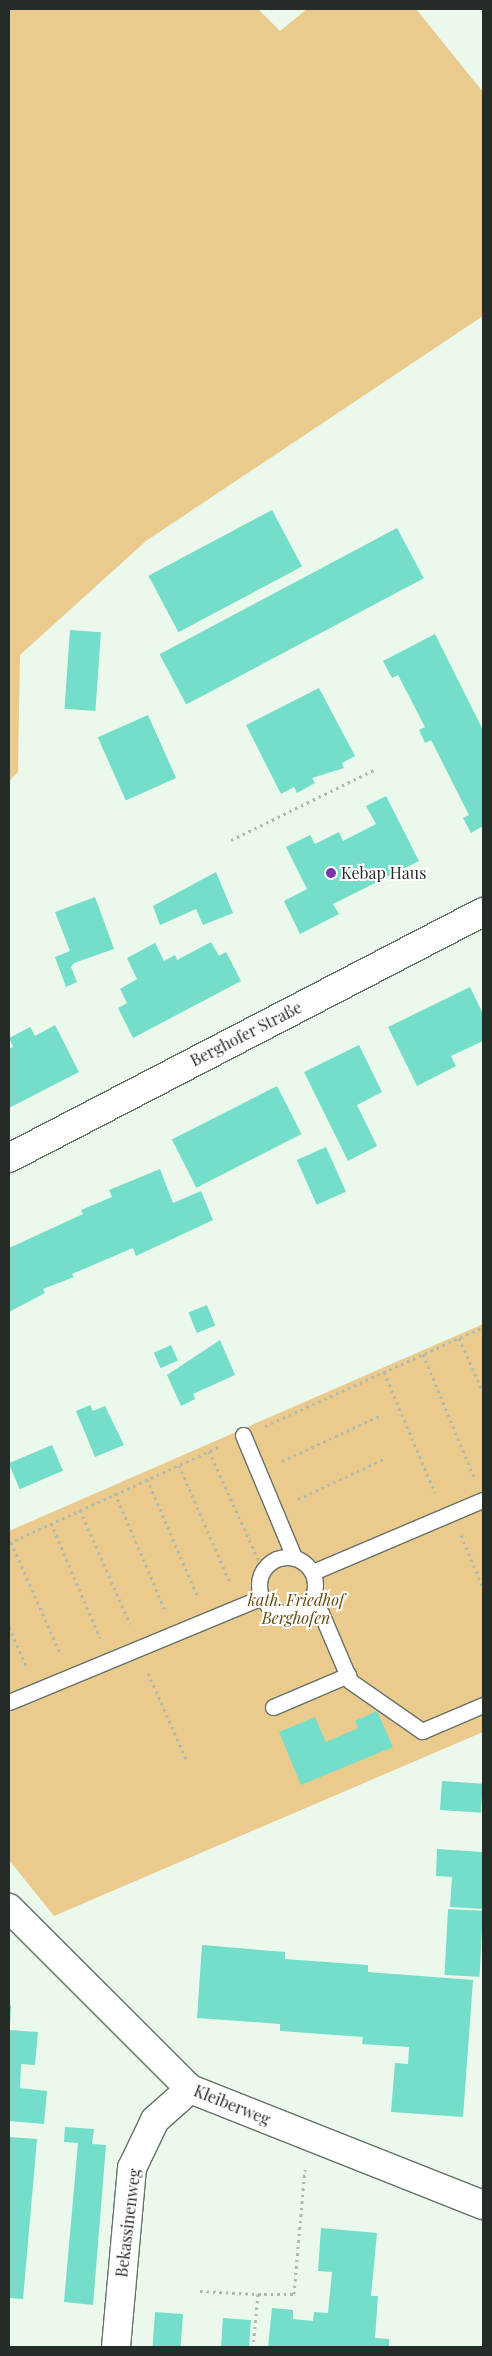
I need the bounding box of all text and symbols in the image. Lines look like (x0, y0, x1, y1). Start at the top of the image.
place label: Kebap Haus (341, 863, 426, 883)
marker: Kebap Haus (325, 867, 337, 879)
street label: Berghofer Straße (187, 998, 305, 1070)
park label: kath. Friedhof Berghofen (248, 1590, 344, 1628)
street label: Kleiberweg (191, 2081, 273, 2129)
street label: Bekassinenweg (112, 2168, 144, 2278)

